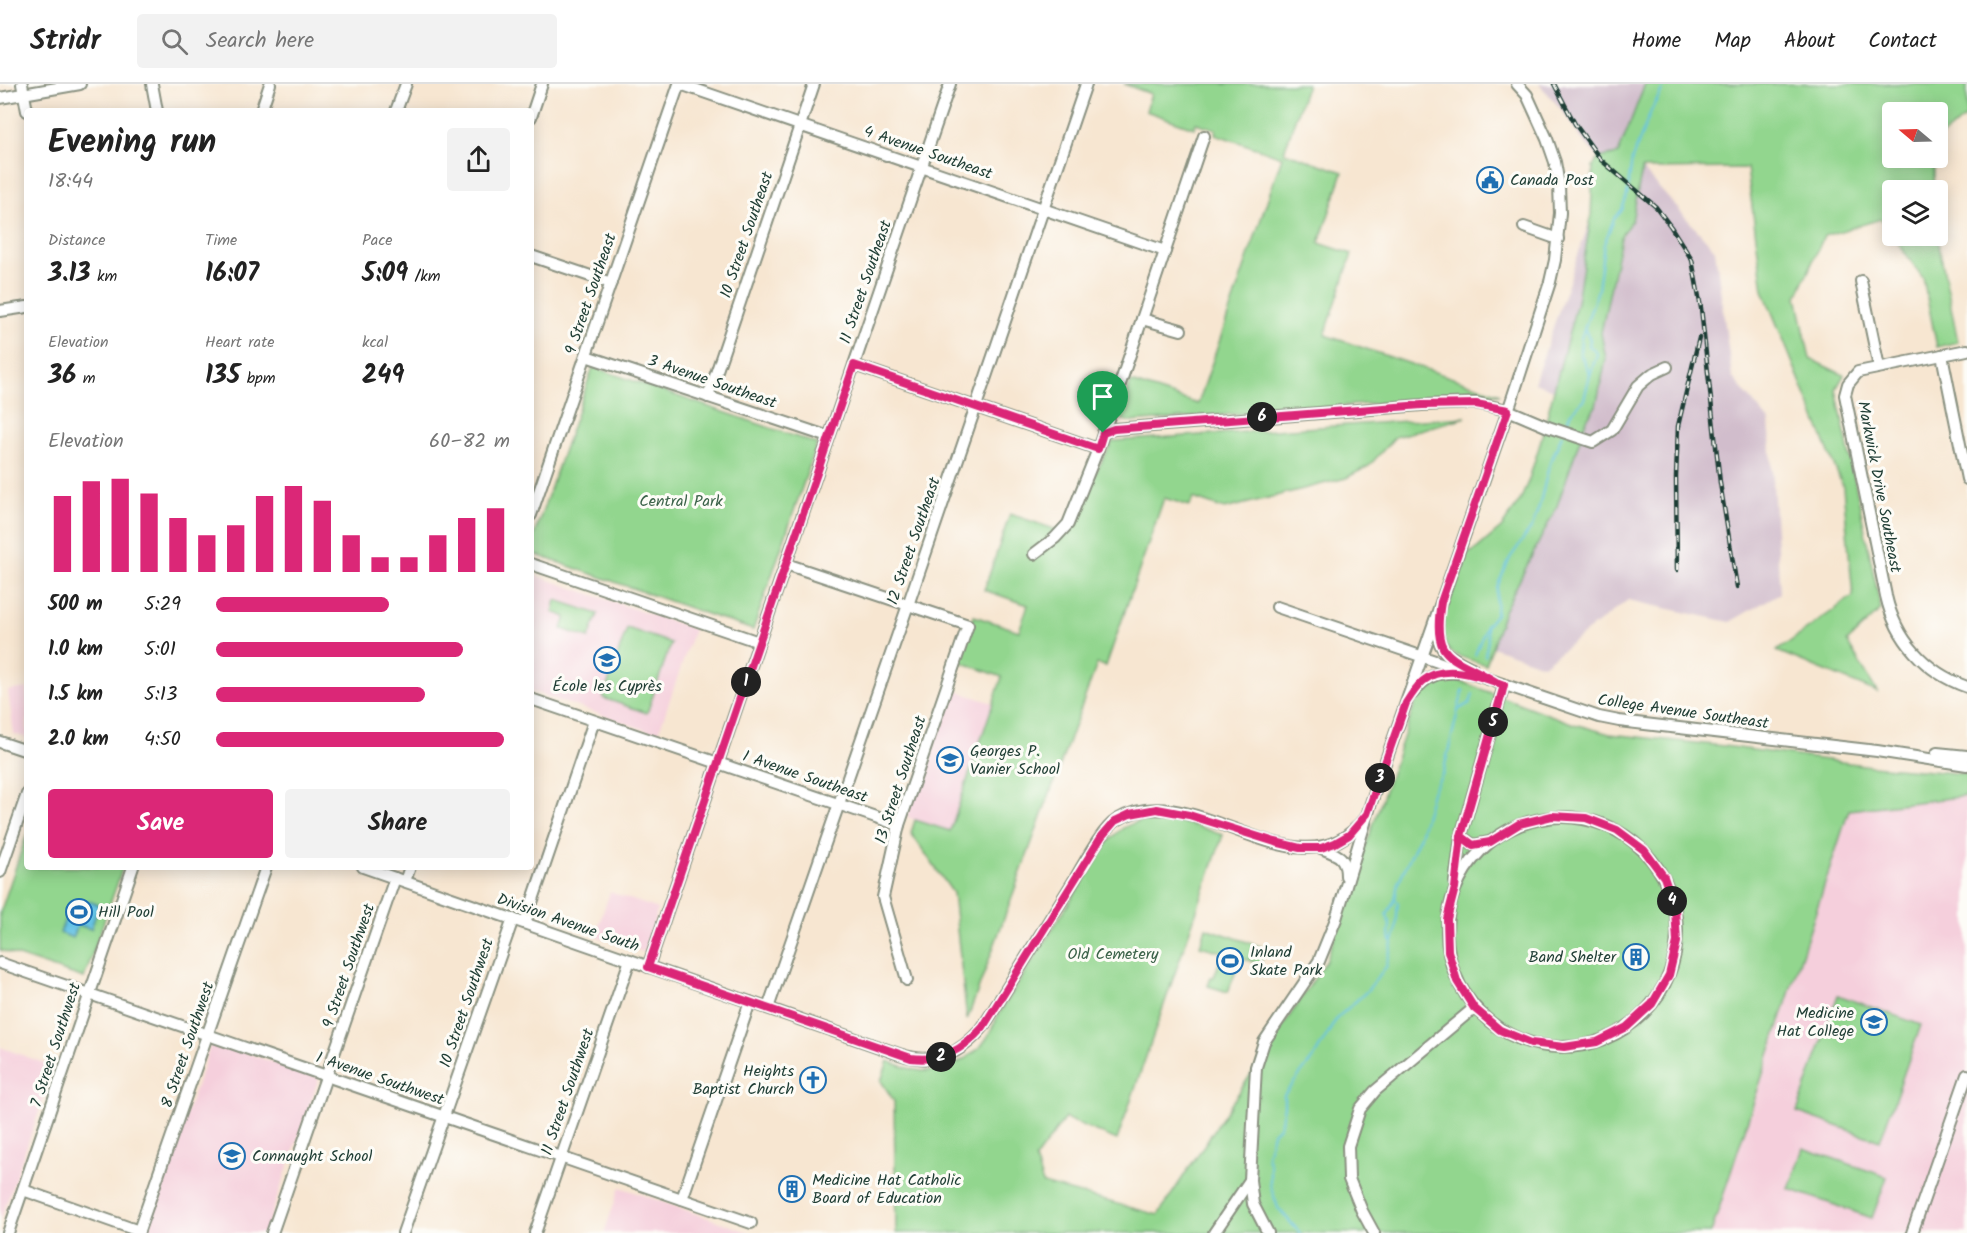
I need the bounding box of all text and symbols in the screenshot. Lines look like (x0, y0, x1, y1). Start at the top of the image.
search box (137, 14, 557, 68)
text: Stridr (30, 19, 101, 64)
text: Search here (206, 24, 314, 59)
icon: search (158, 25, 191, 58)
text: Home (1632, 25, 1681, 58)
text: Map (1714, 25, 1751, 58)
text: About (1784, 25, 1835, 58)
text: Contact (1868, 25, 1937, 58)
north arrow (1882, 102, 1948, 168)
map controls (1882, 102, 1948, 246)
text: Evening run (48, 117, 216, 170)
street label: 4 Avenue Southeast (860, 119, 996, 187)
button: share (447, 128, 510, 191)
public building icon: Canada Post (1475, 165, 1505, 195)
text: 18:44 (48, 166, 93, 198)
street label: 10 Street Southeast (714, 168, 781, 302)
place label: Canada Post (1510, 168, 1595, 193)
button: layers (1882, 180, 1948, 246)
street label: 11 Street Southeast (833, 216, 899, 347)
text: Distance (48, 228, 106, 253)
text: Time (205, 228, 237, 253)
text: Pace (362, 228, 393, 253)
street label: 9 Street Southeast (558, 229, 624, 358)
text: 3.13 (48, 253, 90, 295)
text: 16:07 (205, 253, 259, 295)
text: 5:09 (362, 253, 408, 295)
text: km (90, 264, 117, 289)
text: /km (408, 264, 440, 289)
text: Elevation (48, 330, 109, 355)
text: Heart rate (205, 330, 275, 355)
text: kcal (362, 330, 388, 355)
street label: 3 Avenue Southeast (644, 348, 781, 416)
text: 36 (48, 355, 76, 397)
text: 135 (205, 355, 240, 397)
text: 249 (362, 355, 404, 397)
text: m (76, 366, 95, 391)
text: bpm (240, 366, 275, 391)
pin (1077, 371, 1128, 433)
icon: arrive (1086, 380, 1119, 413)
street label: Markwick Drive Southeast (1850, 399, 1908, 576)
pin: 6 (1247, 402, 1277, 432)
text: 6 (1258, 404, 1266, 429)
text: Elevation (48, 426, 124, 458)
text: 60–82 m (429, 426, 510, 458)
street label: 12 Street Southeast (880, 473, 948, 608)
park label: Central Park (639, 489, 723, 514)
text: 500 m (48, 589, 103, 621)
text: 5:29 (144, 589, 181, 621)
text: 1.0 km (48, 634, 103, 666)
text: 5:01 (144, 634, 176, 666)
school or university icon: École les Cyprès (592, 645, 622, 675)
pin: 1 (731, 667, 761, 697)
text: 1 (744, 669, 748, 694)
place label: École les Cyprès (552, 674, 662, 699)
text: 1.5 km (48, 679, 103, 711)
text: 5:13 (144, 679, 177, 711)
street label: College Avenue Southeast (1596, 688, 1771, 736)
pin: 5 (1478, 707, 1508, 737)
text: 5 (1489, 709, 1497, 734)
street label: 13 Street Southeast (868, 712, 934, 847)
text: 2.0 km (48, 724, 109, 756)
text: 4:50 (144, 724, 181, 756)
place label: Georges P. Vanier School (970, 739, 1060, 782)
street label: 1 Avenue Southeast (739, 744, 872, 810)
school or university icon: Georges P. Vanier School (935, 745, 965, 775)
pin: 3 (1365, 763, 1395, 793)
text: 3 (1376, 765, 1384, 790)
button: Save (48, 789, 273, 858)
button: Share (285, 789, 510, 858)
pin: 4 (1657, 886, 1687, 916)
street label: Division Avenue South (493, 887, 643, 959)
text: 4 (1668, 888, 1676, 913)
sports icon: Hill Pool (64, 897, 94, 927)
place label: Hill Pool (98, 900, 154, 925)
street label: 9 Street Southwest (316, 900, 382, 1032)
street label: 10 Street Southwest (433, 934, 501, 1071)
place label: Inland Skate Park (1250, 940, 1323, 983)
park label: Old Cemetery (1067, 942, 1159, 967)
building icon: Band Shelter (1621, 942, 1651, 972)
place label: Band Shelter (1528, 945, 1618, 970)
sports icon: Inland Skate Park (1215, 946, 1245, 976)
street label: 8 Street Southwest (155, 978, 222, 1112)
street label: 7 Street Southwest (24, 979, 88, 1111)
place label: Medicine Hat College (1776, 1001, 1854, 1044)
school or university icon: Medicine Hat College (1859, 1007, 1889, 1037)
street label: 11 Street Southwest (535, 1024, 602, 1159)
pin: 2 (926, 1042, 956, 1072)
text: 2 (936, 1044, 946, 1069)
street label: 1 Avenue Southwest (313, 1045, 448, 1113)
place label: Heights Baptist Church (692, 1059, 794, 1102)
church icon: Heights Baptist Church (798, 1065, 828, 1095)
school or university icon: Connaught School (217, 1141, 247, 1171)
place label: Connaught School (252, 1144, 373, 1169)
place label: Medicine Hat Catholic Board of Education (812, 1168, 961, 1211)
building icon: Medicine Hat Catholic Board of Education (777, 1174, 807, 1204)

